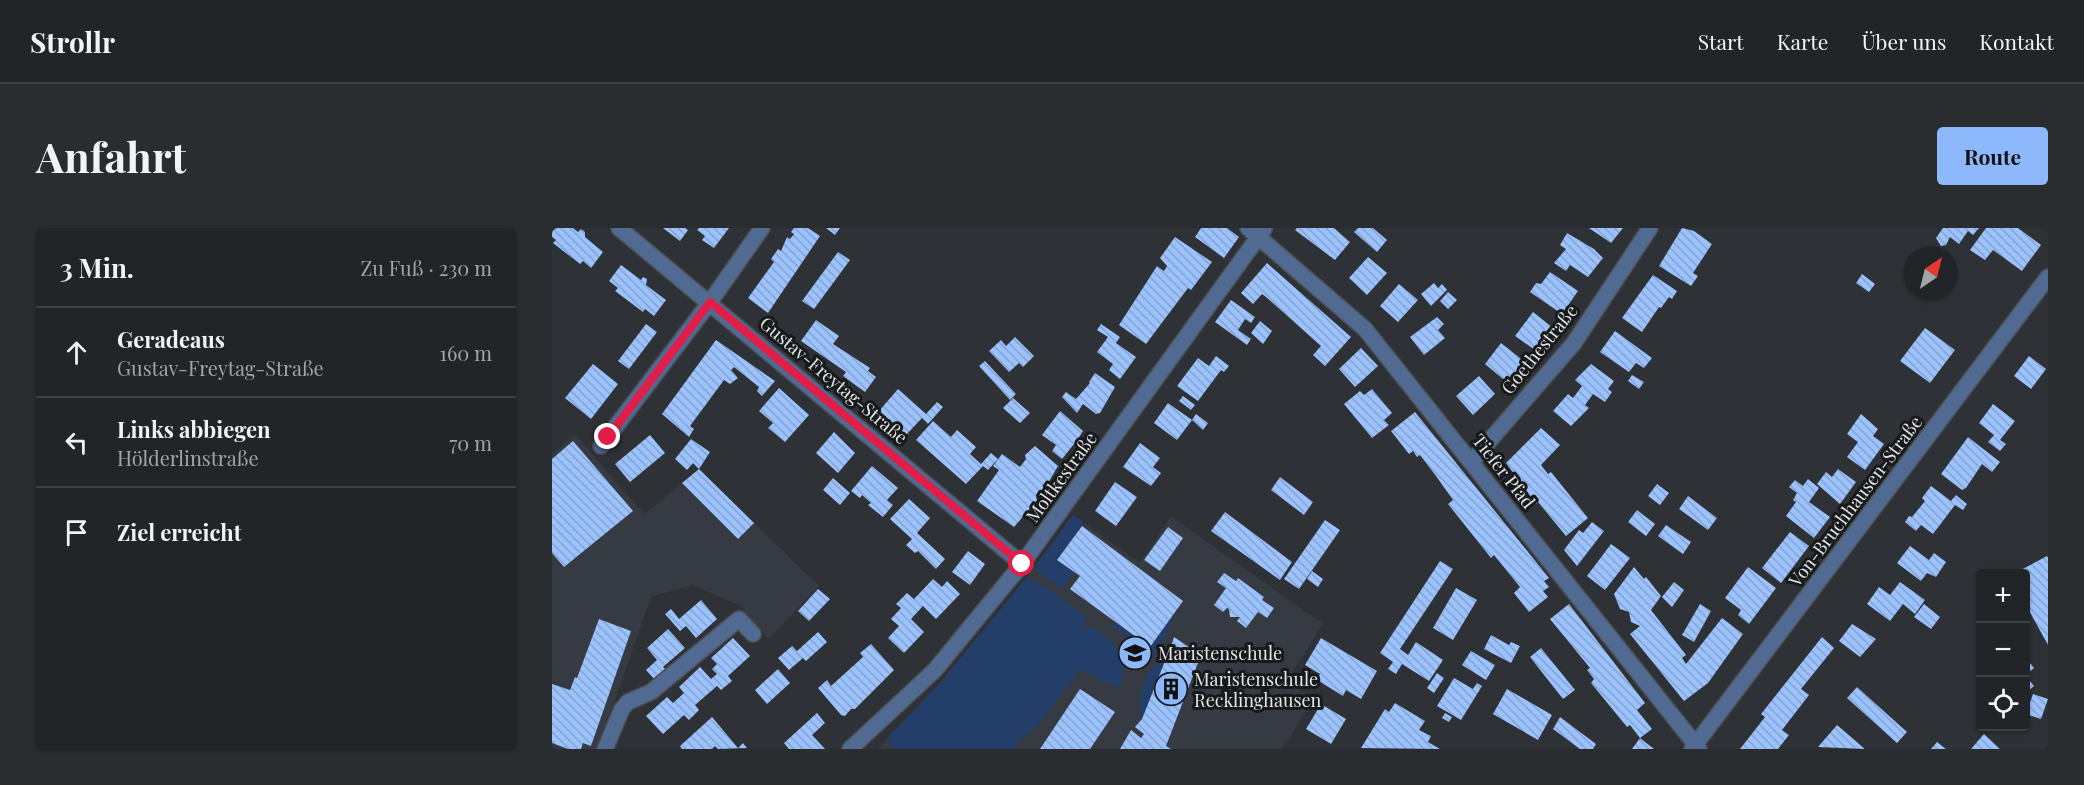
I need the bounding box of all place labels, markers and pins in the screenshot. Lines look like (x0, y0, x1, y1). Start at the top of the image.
school or university icon: Maristenschule (1117, 635, 1153, 671)
place label: Maristenschule (1158, 641, 1282, 665)
place label: Maristenschule Recklinghausen (1194, 667, 1322, 712)
building icon: Maristenschule Recklinghausen (1153, 671, 1189, 707)

